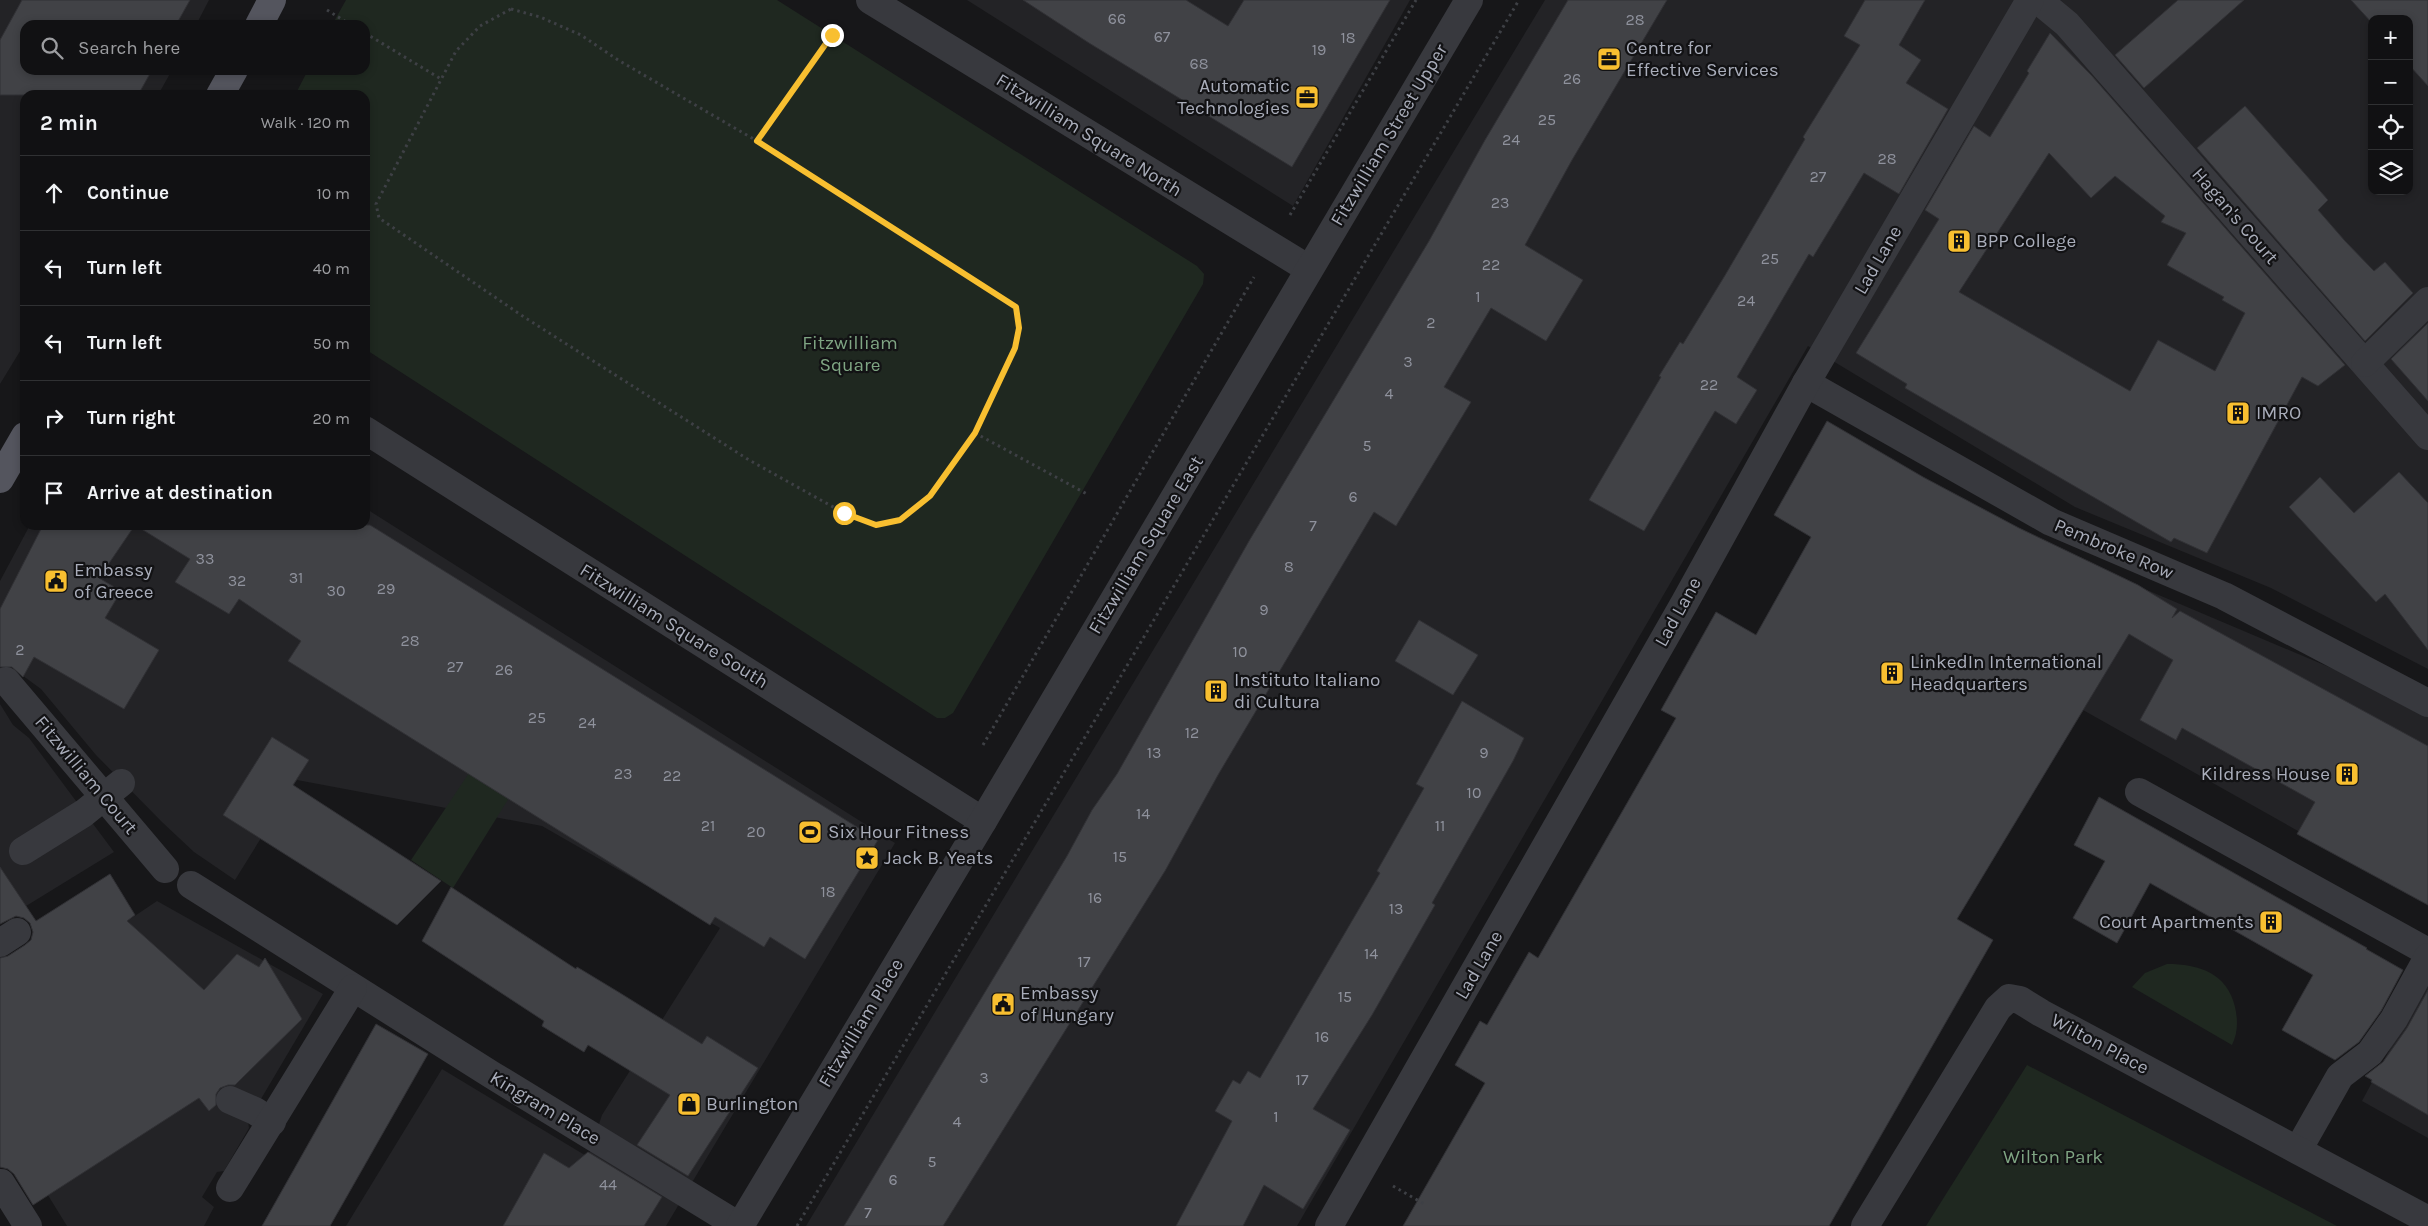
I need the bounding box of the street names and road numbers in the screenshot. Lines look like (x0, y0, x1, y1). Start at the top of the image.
street label: Fitzwilliam Street Upper (1326, 40, 1452, 230)
street label: Fitzwilliam Square North (992, 69, 1186, 201)
street label: Hagan's Court (2187, 163, 2283, 269)
street label: Lad Lane (1850, 222, 1906, 298)
street label: Fitzwilliam Square East (1084, 452, 1208, 638)
street label: Pembroke Row (2051, 514, 2177, 584)
street label: Fitzwilliam Square South (576, 559, 772, 693)
street label: Lad Lane (1650, 574, 1706, 650)
street label: Fitzwilliam Court (30, 711, 142, 839)
street label: Lad Lane (1451, 927, 1507, 1003)
street label: Fitzwilliam Place (814, 955, 908, 1091)
street label: Wilton Place (2047, 1009, 2153, 1079)
street label: Kingram Place (486, 1066, 604, 1150)

